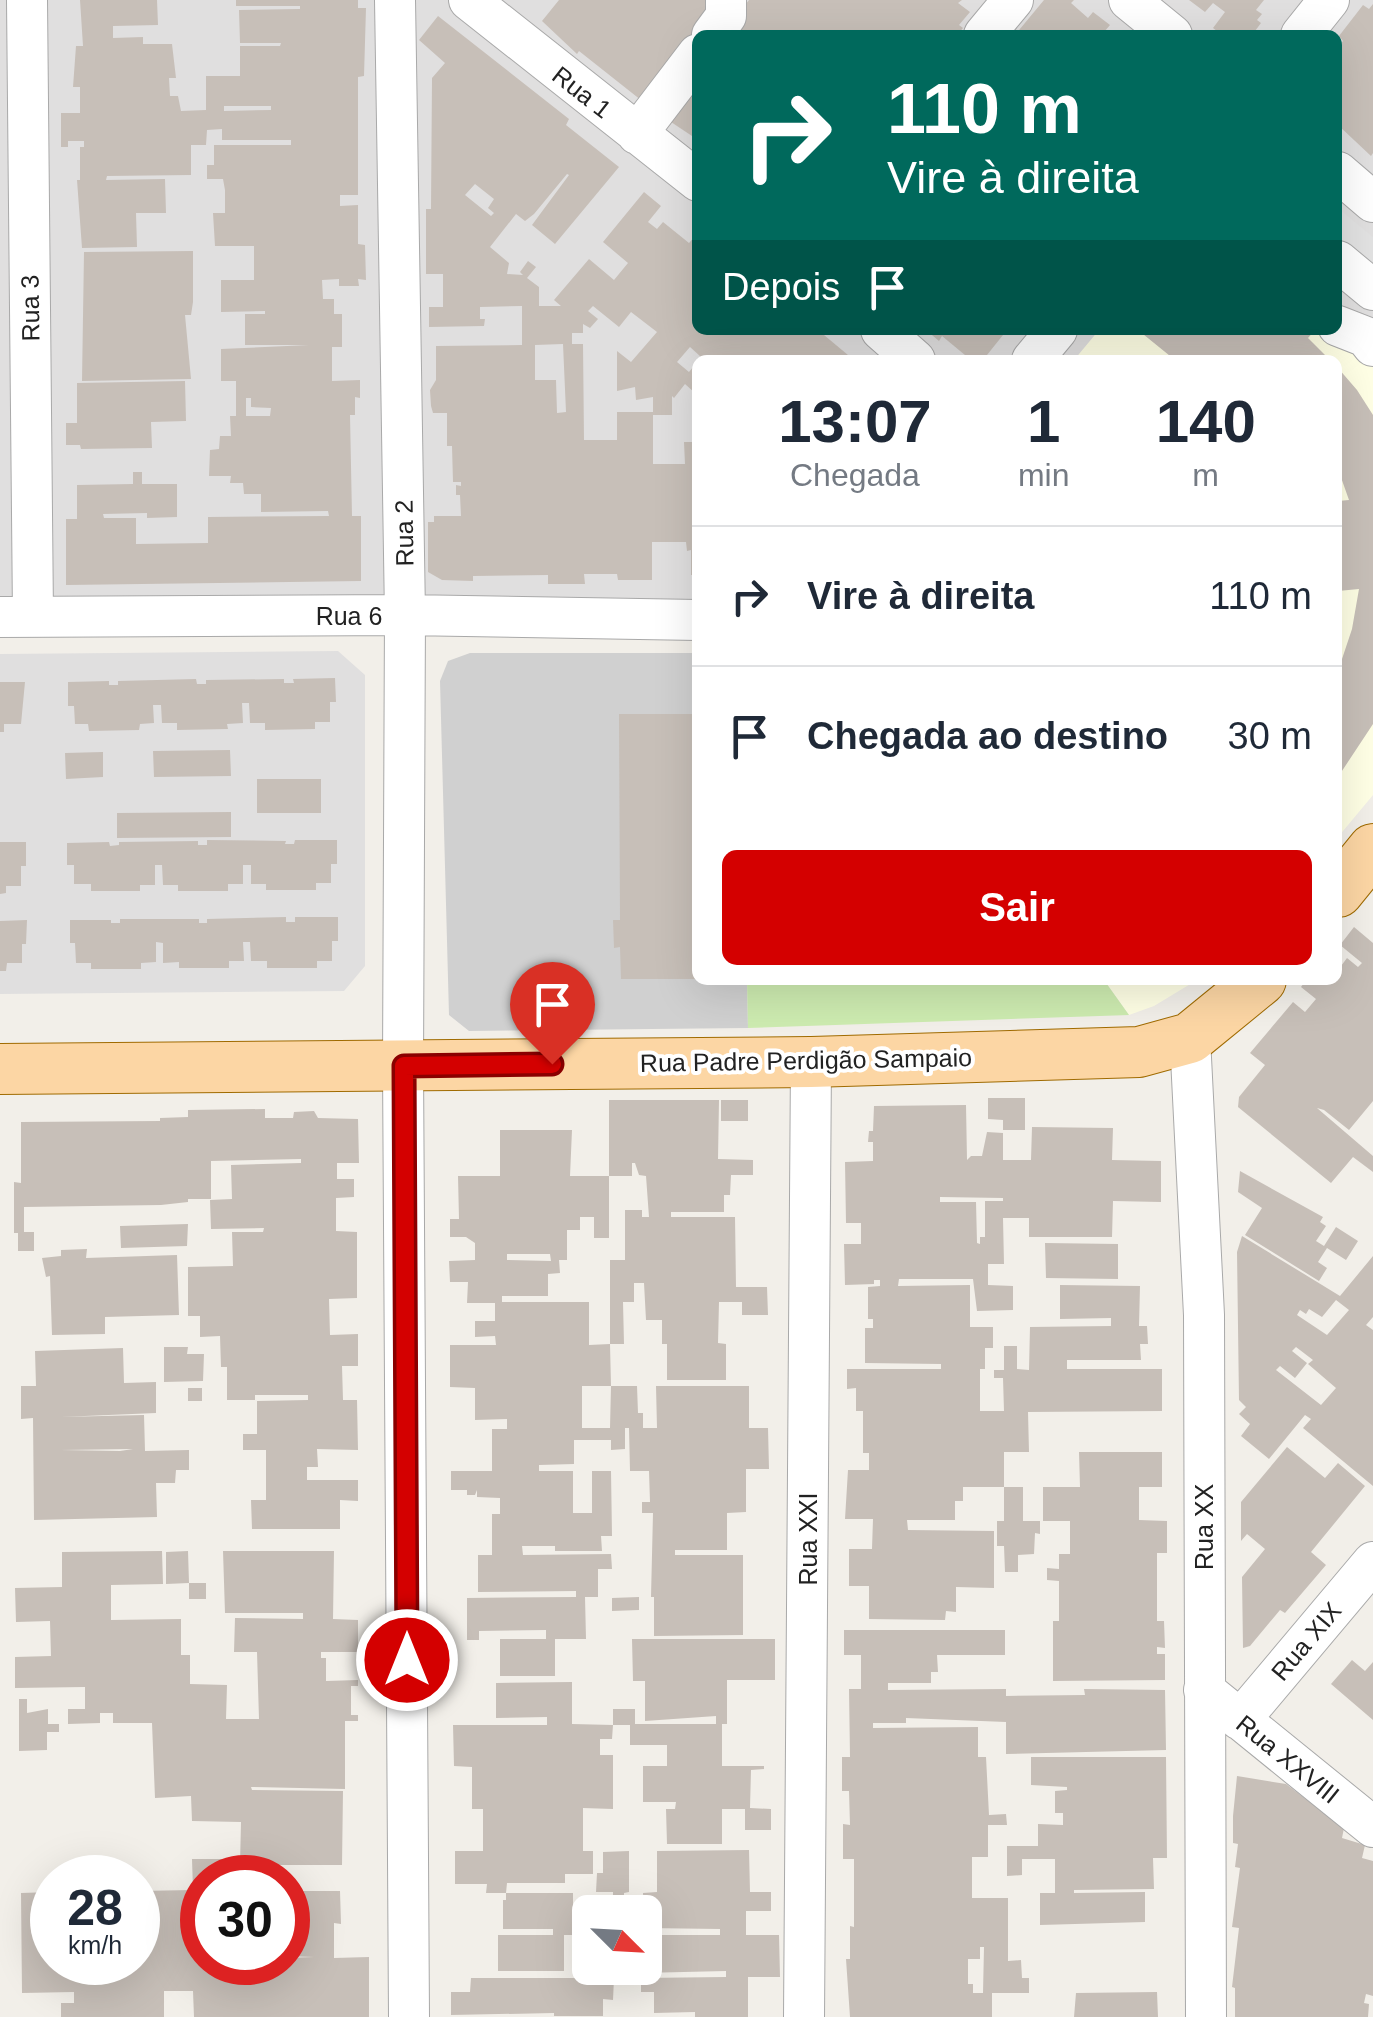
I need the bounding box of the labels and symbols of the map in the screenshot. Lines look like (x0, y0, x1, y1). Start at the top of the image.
street label: Rua 1 (547, 60, 617, 124)
street label: Rua 3 (15, 274, 45, 342)
street label: Rua 2 (389, 499, 419, 567)
street label: Rua 6 (316, 602, 382, 630)
pin (510, 962, 595, 1065)
street label: Rua Padre Perdigão Sampaio (640, 1043, 972, 1077)
street label: Rua XX (1190, 1484, 1218, 1570)
street label: Rua XXI (794, 1492, 822, 1586)
street label: Rua XIX (1265, 1596, 1347, 1686)
position arrow (355, 1608, 459, 1712)
street label: Rua XXVIII (1231, 1709, 1345, 1809)
speed limit sign: 30 (180, 1855, 310, 1985)
north arrow (572, 1895, 662, 1985)

